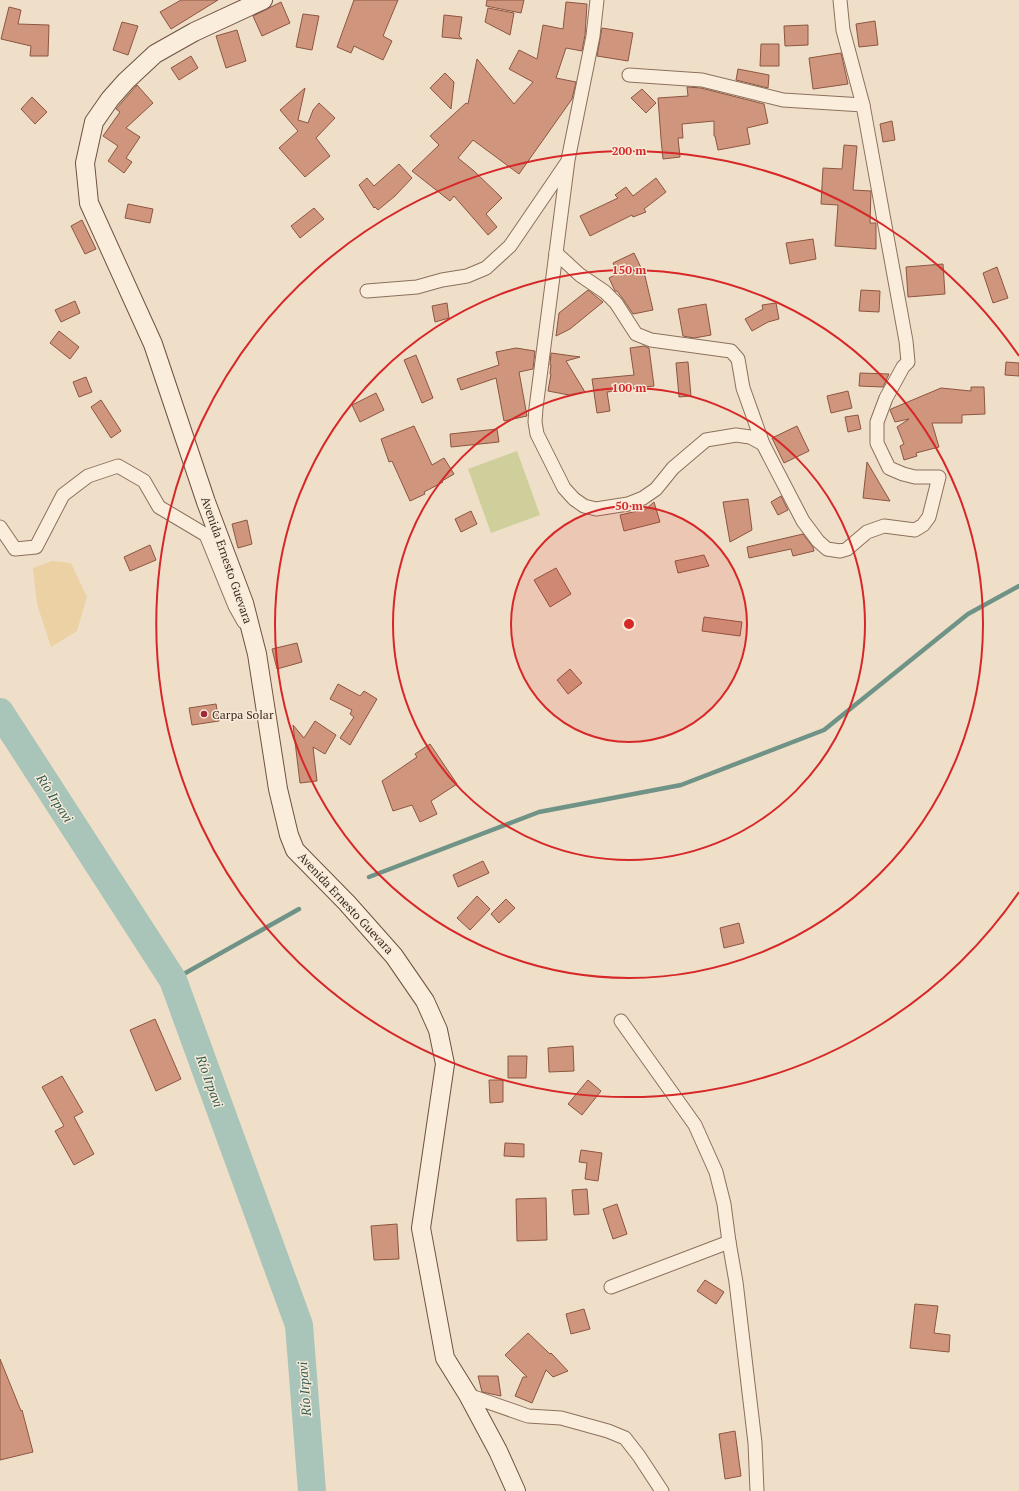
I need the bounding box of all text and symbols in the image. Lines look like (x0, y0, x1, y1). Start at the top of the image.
text: 200 m (612, 143, 646, 158)
text: 150 m (612, 262, 646, 277)
text: 100 m (612, 380, 646, 395)
street label: Avenida Ernesto Guevara (198, 495, 256, 625)
text: 50 m (615, 498, 643, 513)
centre of rings (622, 617, 636, 631)
place label: Carpa Solar (212, 707, 274, 722)
marker: Carpa Solar (199, 709, 209, 719)
water label: Río Irpavi (32, 769, 78, 826)
street label: Avenida Ernesto Guevara (295, 849, 397, 957)
water label: Río Irpavi (192, 1051, 228, 1110)
water label: Río Irpavi (293, 1361, 315, 1418)

